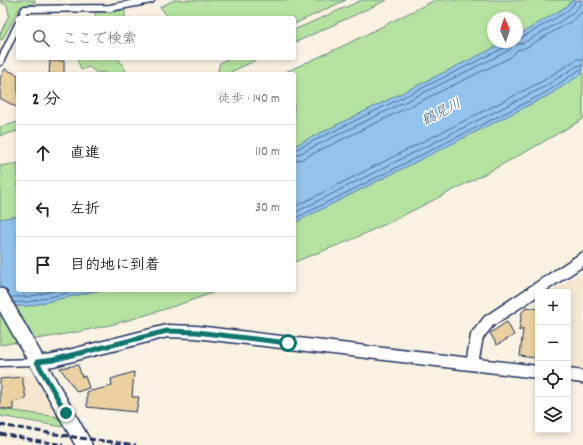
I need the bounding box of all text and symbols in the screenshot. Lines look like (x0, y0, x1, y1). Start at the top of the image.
north arrow (487, 12, 523, 48)
search box (16, 16, 296, 60)
icon: search (30, 27, 52, 49)
text: ここで検索 (62, 29, 137, 51)
text: 2 分 (32, 89, 60, 113)
text: 徒歩 · 140 m (218, 90, 280, 109)
water label: 鶴見川 (419, 94, 465, 131)
icon: ahead (32, 142, 54, 164)
text: 直進 (70, 143, 100, 165)
text: 110 m (255, 143, 280, 162)
icon: left (32, 198, 54, 220)
text: 左折 (70, 199, 100, 221)
text: 30 m (255, 199, 280, 218)
icon: arrive (32, 254, 54, 276)
text: 目的地に到着 (70, 255, 160, 277)
map controls (535, 289, 571, 433)
button: + (535, 289, 571, 325)
button: − (535, 325, 571, 361)
route start (279, 334, 297, 352)
button: locate (535, 361, 571, 397)
button: layers (535, 397, 571, 433)
route end (57, 404, 75, 422)

